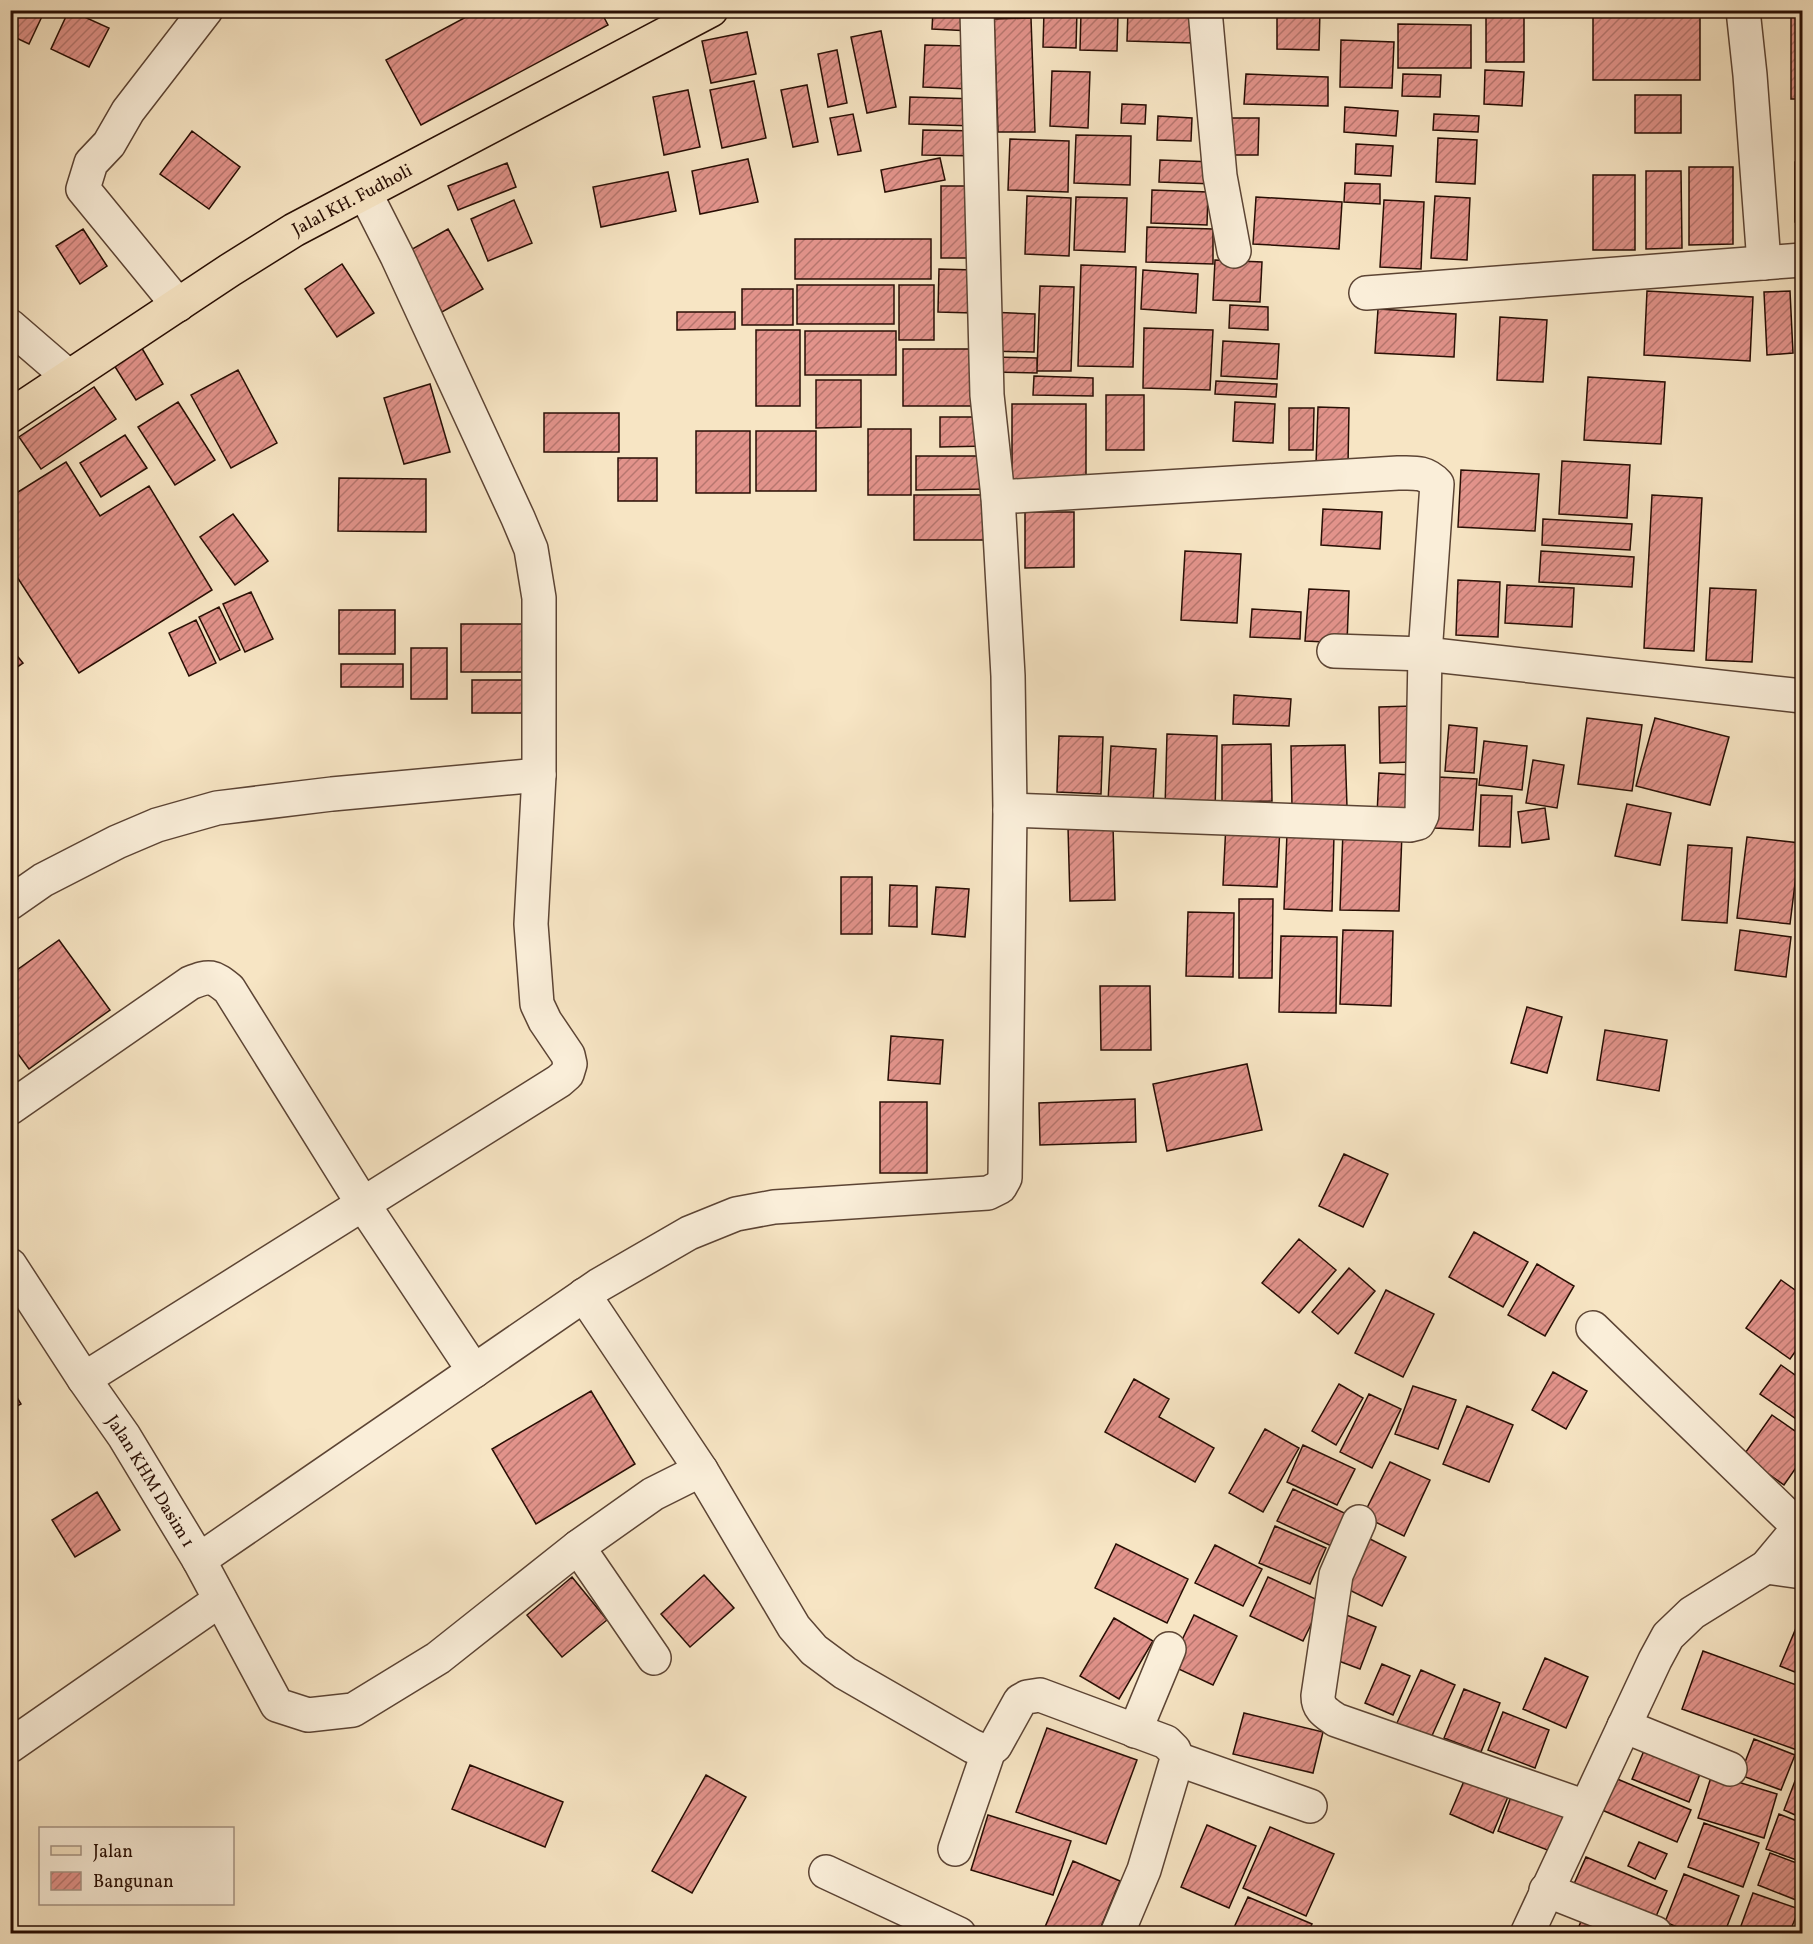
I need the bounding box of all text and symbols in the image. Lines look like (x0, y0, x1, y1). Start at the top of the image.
street label: Jalal KH. Fudholi (288, 159, 417, 243)
street label: Jalan KHM Dasim 1 (99, 1411, 200, 1553)
legend (39, 1827, 234, 1905)
text: Jalan (93, 1840, 133, 1865)
text: Bangunan (93, 1870, 174, 1895)

